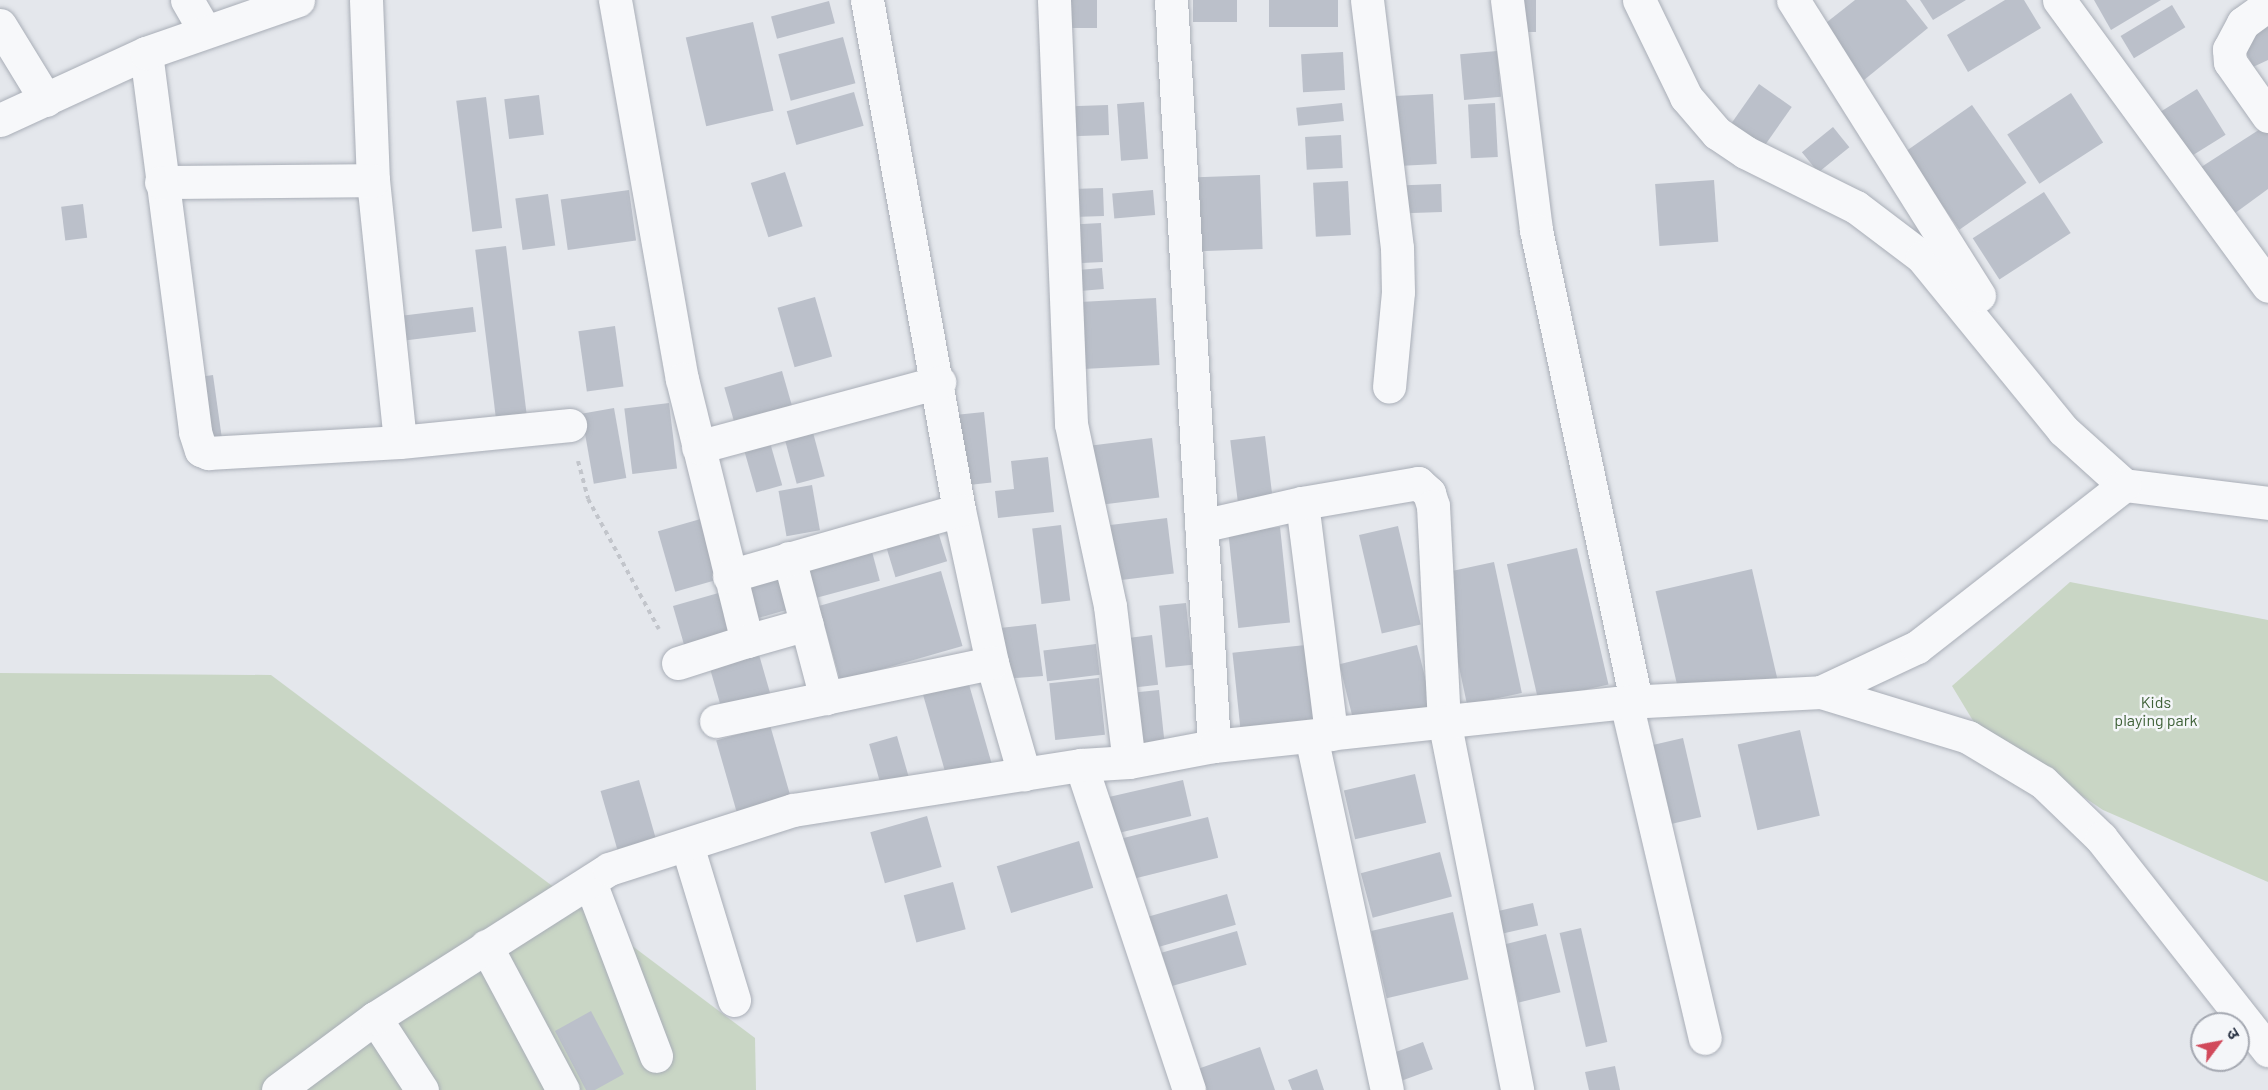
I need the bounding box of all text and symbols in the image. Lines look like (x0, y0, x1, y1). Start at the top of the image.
park label: Kids playing park (2114, 692, 2198, 730)
north arrow (2190, 1012, 2250, 1072)
text: उ (2223, 1024, 2245, 1042)

